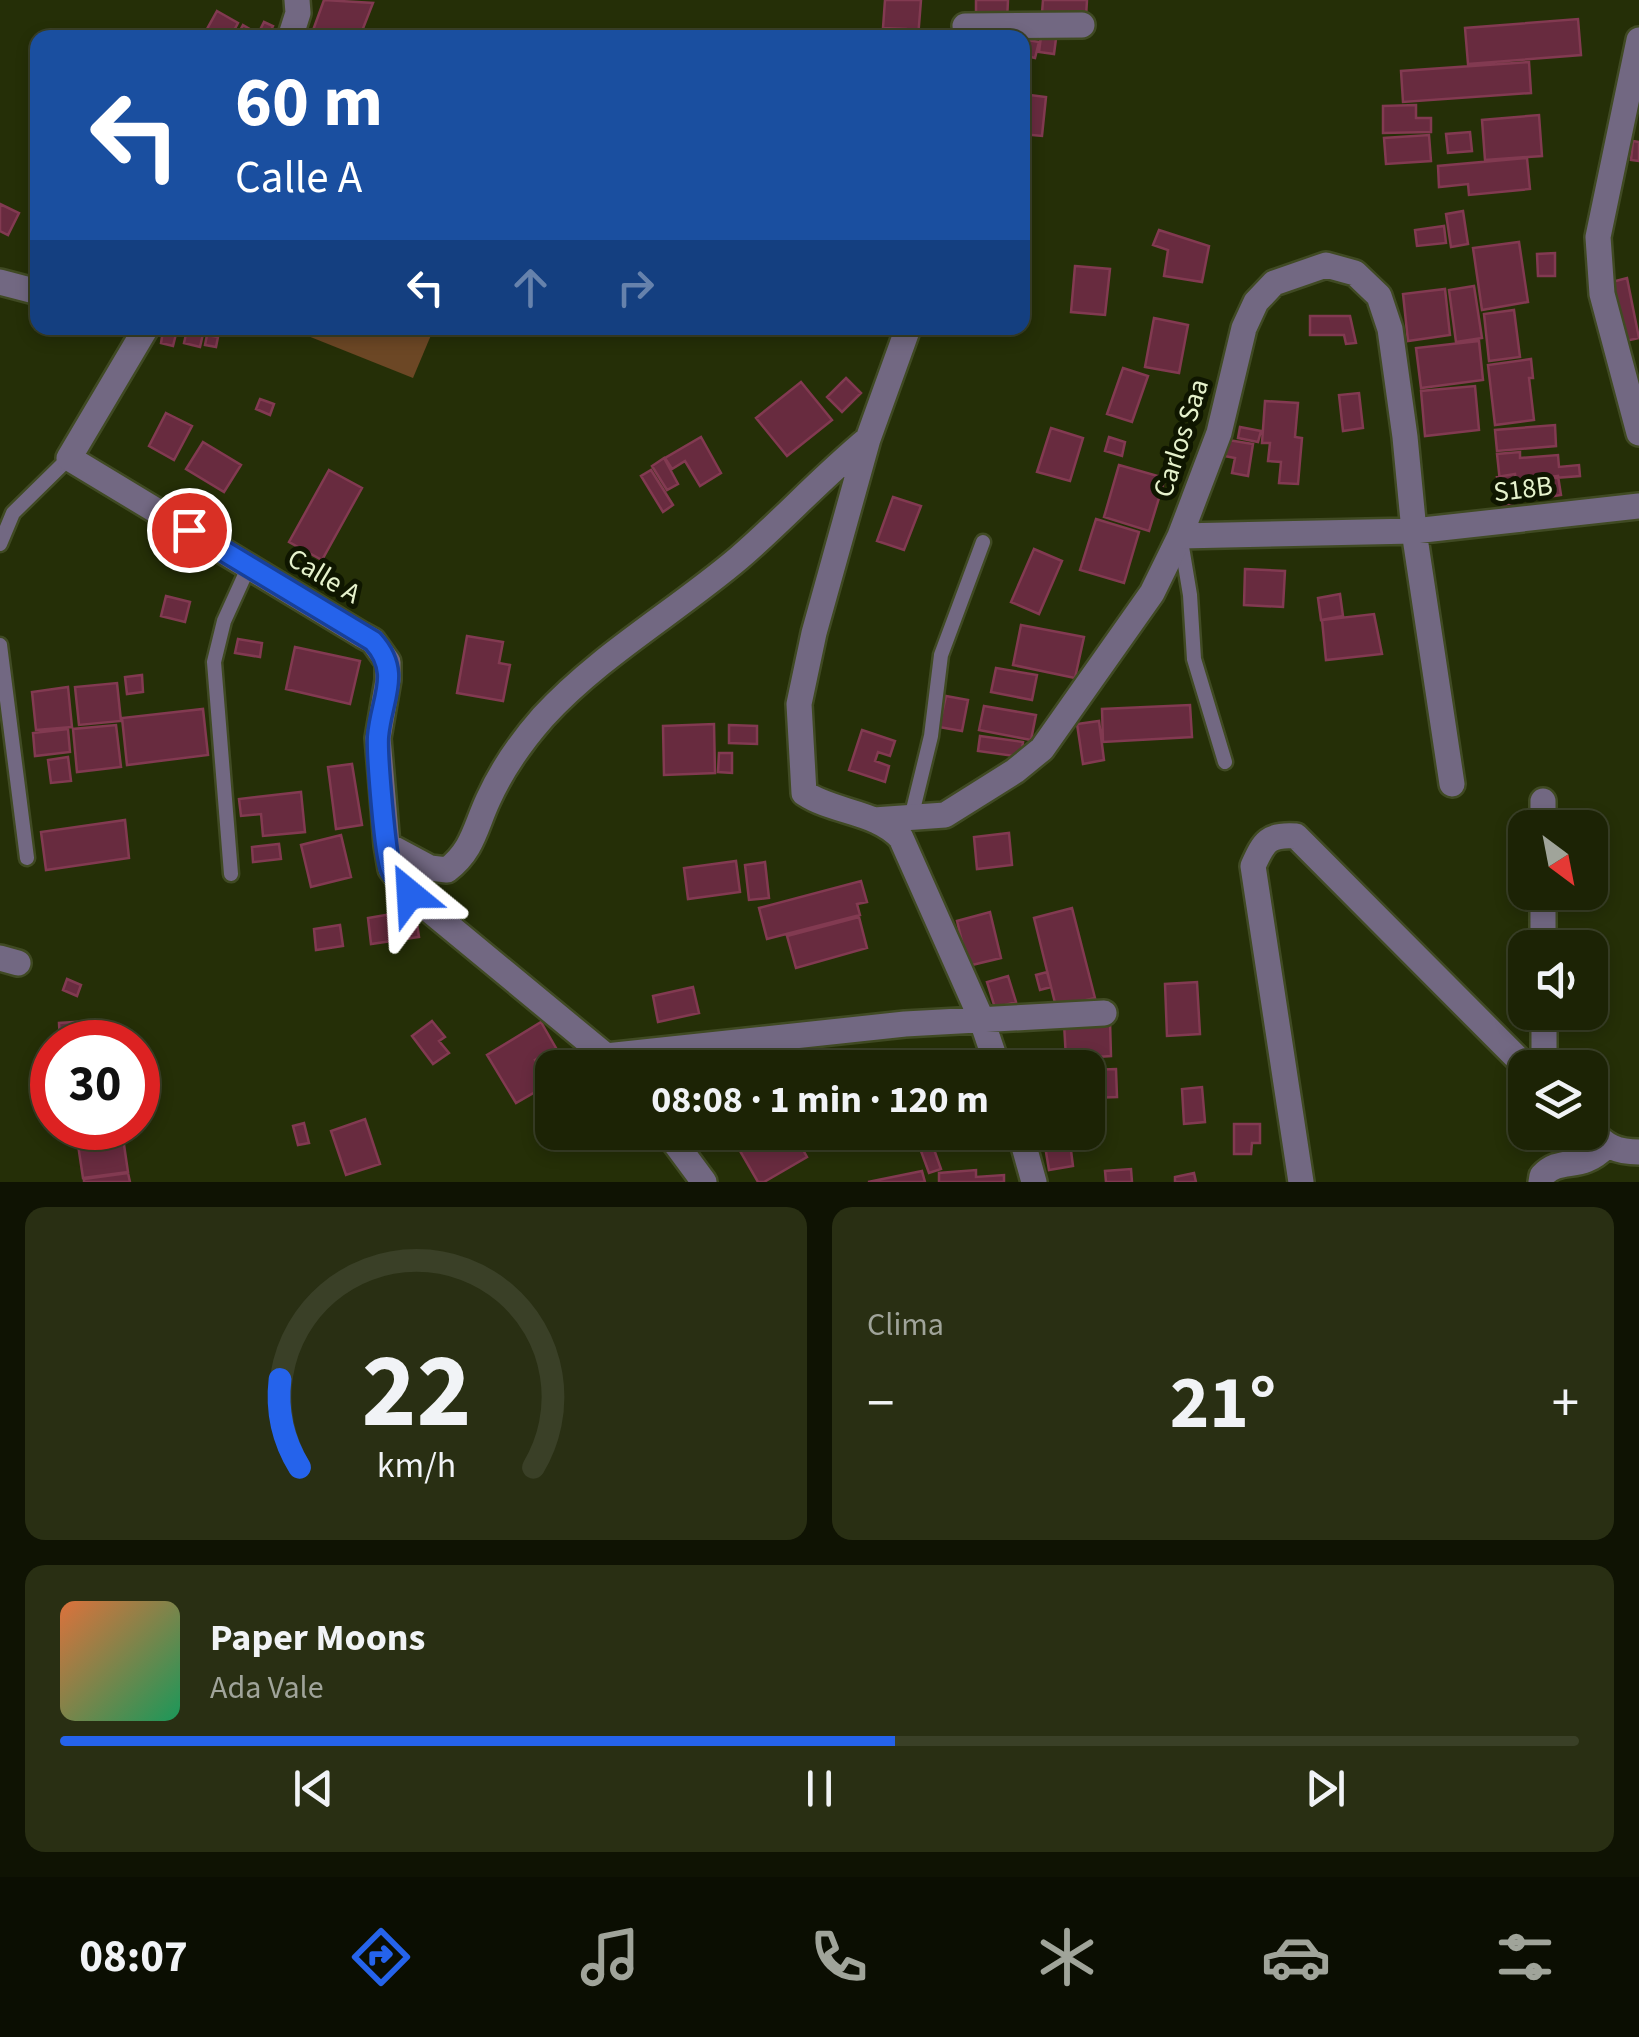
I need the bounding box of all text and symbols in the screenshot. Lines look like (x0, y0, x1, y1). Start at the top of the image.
text: 60 m (235, 53, 383, 153)
icon: left (70, 70, 200, 200)
text: Calle A (235, 146, 362, 210)
icon: left (398, 260, 453, 315)
icon: ahead (503, 260, 558, 315)
icon: right (608, 260, 663, 315)
street label: Carlos Saa (1143, 374, 1219, 502)
street label: S18B (1491, 466, 1555, 512)
pin (147, 488, 232, 573)
icon: arrive (162, 503, 217, 558)
street label: Calle A (280, 538, 369, 614)
north arrow (1508, 810, 1608, 910)
map controls (1508, 810, 1608, 1150)
position arrow (358, 842, 462, 946)
button: sound (1508, 930, 1608, 1030)
speed limit sign: 30 (30, 1020, 160, 1150)
button: layers (1508, 1050, 1608, 1150)
text: 08:08 · 1 min · 120 m (651, 1073, 989, 1127)
text: Clima (867, 1302, 944, 1348)
text: 22 (361, 1319, 471, 1467)
text: 21° (1170, 1350, 1276, 1457)
text: − (867, 1365, 894, 1443)
text: + (1552, 1365, 1579, 1443)
text: km/h (376, 1440, 456, 1491)
text: Paper Moons (210, 1611, 425, 1665)
text: Ada Vale (210, 1665, 324, 1711)
icon: previous (286, 1761, 341, 1816)
icon: pause (792, 1761, 847, 1816)
icon: next (1298, 1761, 1353, 1816)
icon: directions (346, 1922, 416, 1992)
icon: music (575, 1922, 645, 1992)
icon: phone (804, 1922, 874, 1992)
icon: climate (1032, 1922, 1102, 1992)
icon: car (1261, 1922, 1331, 1992)
icon: filters (1490, 1922, 1560, 1992)
text: 08:07 (79, 1925, 188, 1989)

